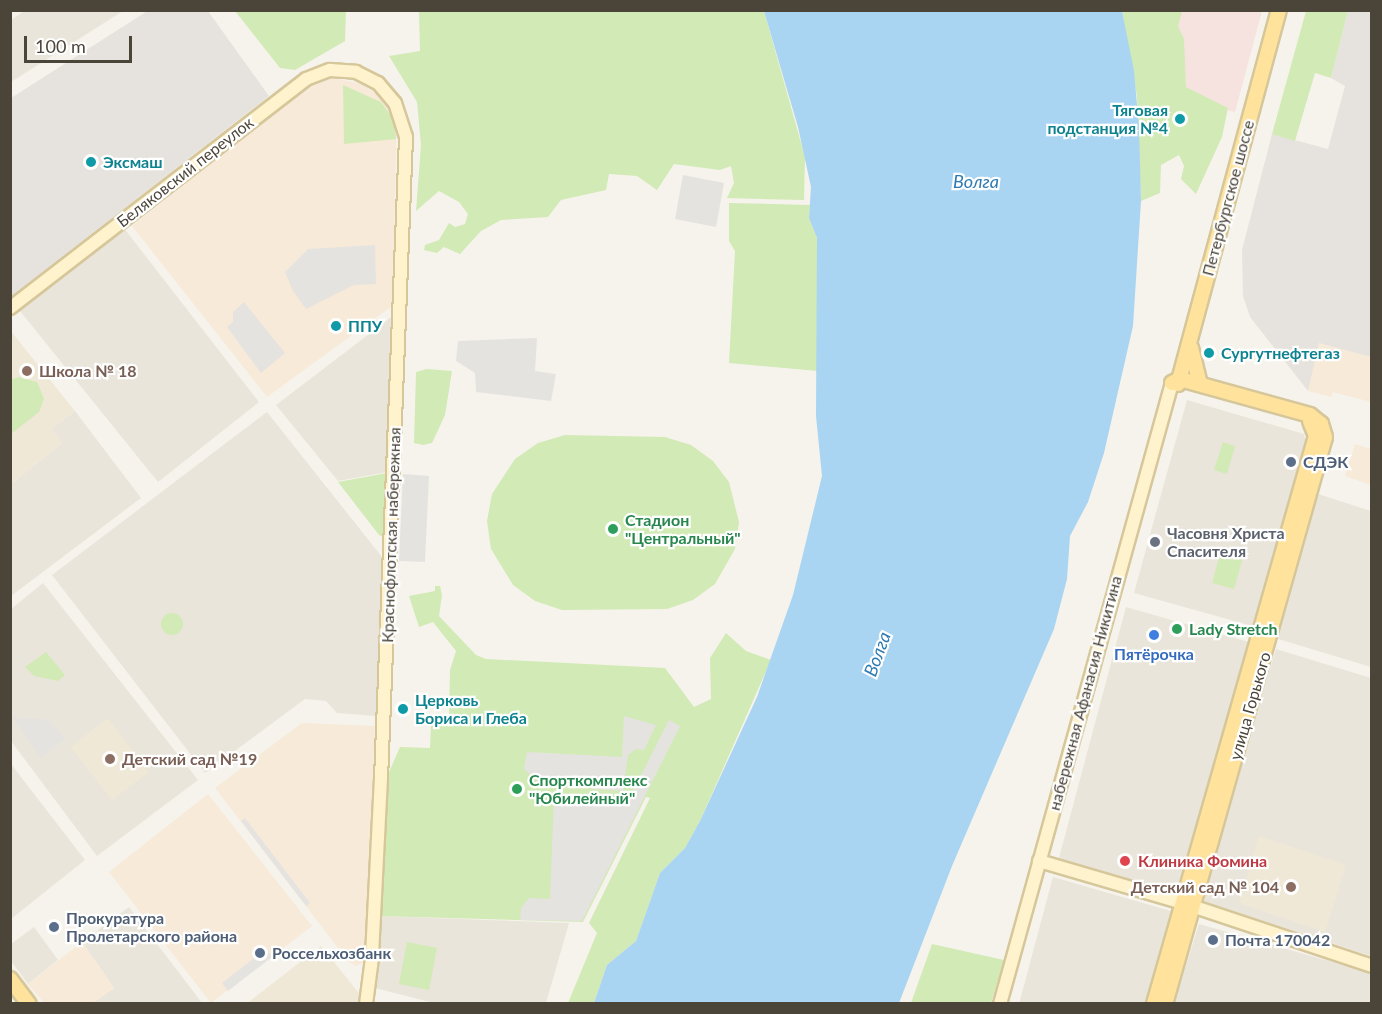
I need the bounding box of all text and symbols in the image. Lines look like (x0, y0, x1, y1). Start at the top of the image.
scale bar (27, 24, 135, 62)
text: 100 m (35, 35, 86, 57)
place label: Тяговая подстанция №4 (1047, 100, 1168, 138)
marker: Тяговая подстанция №4 (1173, 112, 1187, 126)
street label: Беляковский переулок (113, 113, 257, 231)
street label: Петербургское шоссе (1198, 118, 1258, 278)
place label: Эксмаш (103, 152, 163, 172)
marker: Эксмаш (84, 155, 98, 169)
water label: Волга (953, 170, 999, 192)
place label: ППУ (348, 316, 382, 336)
marker: ППУ (329, 319, 343, 333)
place label: Сургутнефтегаз (1221, 343, 1340, 363)
marker: Сургутнефтегаз (1202, 346, 1216, 360)
place label: Школа № 18 (39, 361, 136, 381)
marker: Школа № 18 (20, 364, 34, 378)
street label: Краснофлотская набережная (378, 427, 404, 643)
place label: СДЭК (1303, 452, 1348, 472)
marker: СДЭК (1284, 455, 1298, 469)
place label: Стадион "Центральный" (625, 510, 741, 548)
marker: Стадион "Центральный" (606, 522, 620, 536)
place label: Часовня Христа Спасителя (1167, 523, 1285, 561)
marker: Часовня Христа Спасителя (1148, 535, 1162, 549)
street label: набережная Афанасия Никитина (1044, 573, 1126, 813)
place label: Lady Stretch (1189, 619, 1278, 639)
marker: Lady Stretch (1170, 622, 1184, 636)
marker: Пятёрочка (1147, 628, 1161, 642)
water label: Волга (859, 629, 895, 679)
place label: Пятёрочка (1114, 644, 1194, 664)
street label: улица Горького (1225, 650, 1275, 762)
place label: Церковь Бориса и Глеба (415, 690, 527, 728)
marker: Церковь Бориса и Глеба (396, 702, 410, 716)
place label: Детский сад №19 (122, 749, 257, 769)
marker: Детский сад №19 (103, 752, 117, 766)
place label: Спорткомплекс "Юбилейный" (529, 770, 647, 808)
marker: Спорткомплекс "Юбилейный" (510, 782, 524, 796)
place label: Клиника Фомина (1138, 851, 1267, 871)
marker: Клиника Фомина (1116, 852, 1134, 870)
place label: Детский сад № 104 (1131, 877, 1279, 897)
marker: Детский сад № 104 (1284, 880, 1298, 894)
place label: Прокуратура Пролетарского района (66, 908, 237, 946)
marker: Прокуратура Пролетарского района (47, 920, 61, 934)
place label: Почта 170042 (1225, 930, 1330, 950)
marker: Почта 170042 (1206, 933, 1220, 947)
place label: Россельхозбанк (272, 943, 391, 963)
marker: Россельхозбанк (253, 946, 267, 960)

